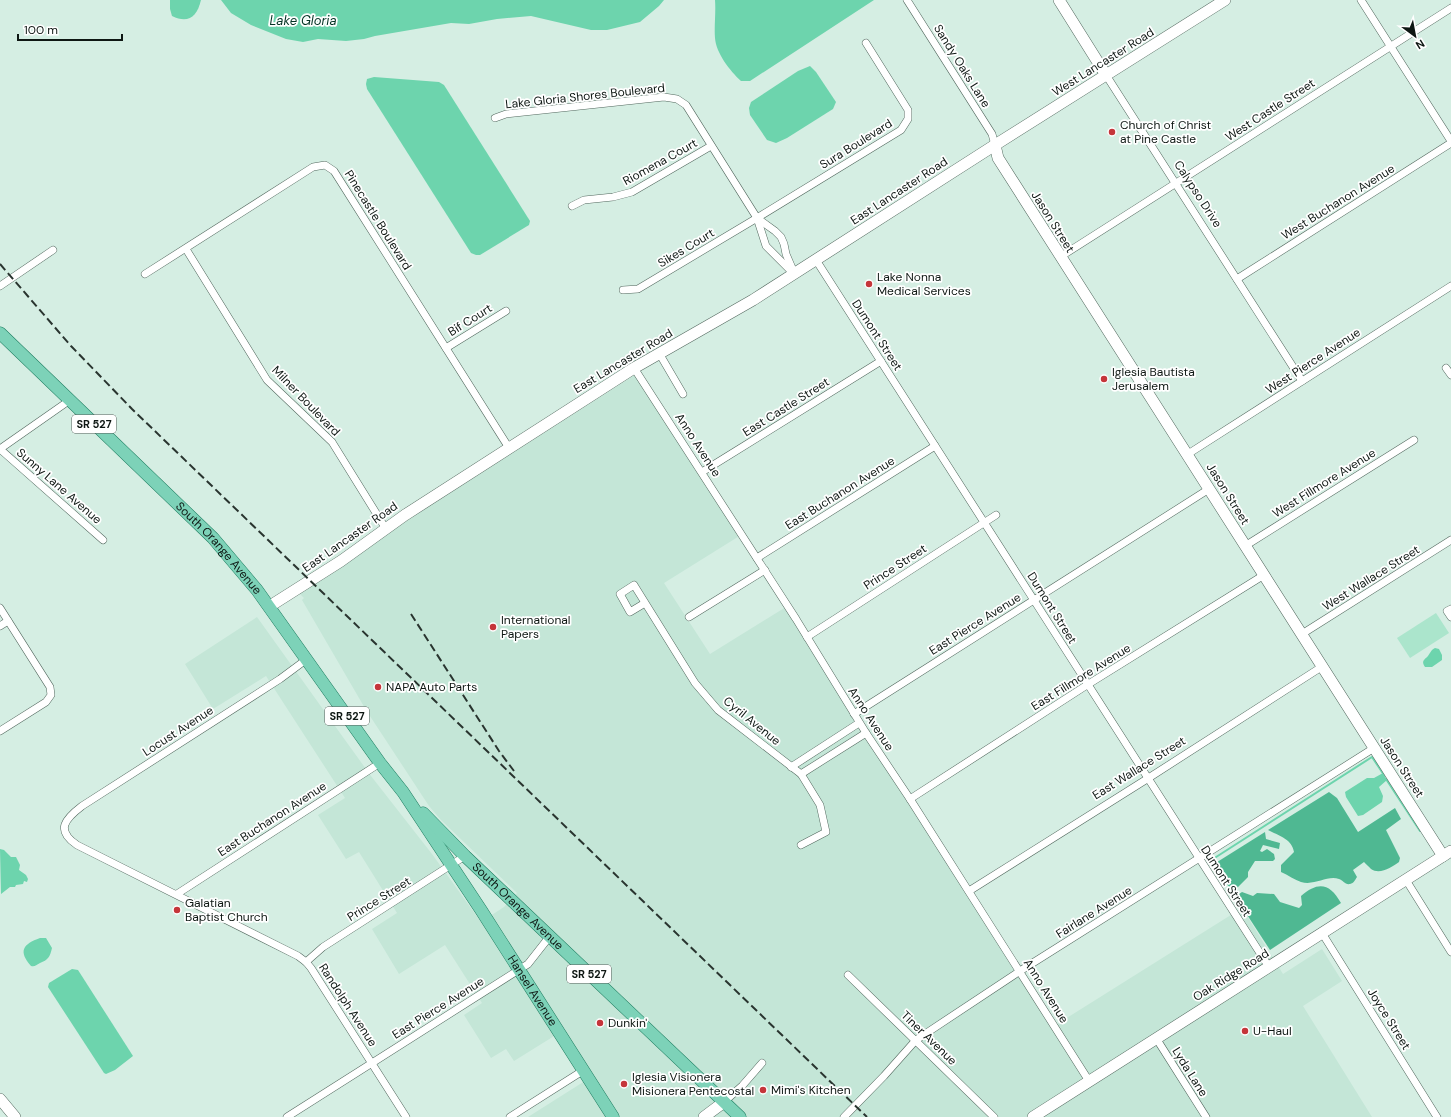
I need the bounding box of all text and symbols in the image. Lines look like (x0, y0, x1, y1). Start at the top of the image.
water label: Lake Gloria (269, 12, 337, 29)
scale bar (18, 16, 122, 42)
north arrow (1395, 16, 1435, 56)
street label: Sandy Oaks Lane (930, 21, 994, 111)
text: 100 m (24, 22, 58, 38)
street label: West Lancaster Road (1049, 24, 1157, 100)
text: N (1413, 36, 1427, 53)
street label: West Castle Street (1222, 75, 1318, 145)
street label: Lake Gloria Shores Boulevard (504, 80, 666, 112)
street label: Sura Boulevard (817, 115, 895, 173)
place label: Church of Christ at Pine Castle (1120, 117, 1212, 147)
marker: Church of Christ at Pine Castle (1107, 127, 1117, 137)
street label: Riomena Court (620, 135, 700, 189)
street label: East Lancaster Road (847, 154, 951, 228)
street label: Calypso Drive (1170, 157, 1226, 231)
street label: West Buchanon Avenue (1278, 160, 1398, 243)
street label: Pinecastle Boulevard (341, 167, 415, 273)
street label: Jason Street (1028, 188, 1078, 256)
street label: Sikes Court (655, 225, 717, 271)
place label: Lake Nonna Medical Services (877, 269, 971, 299)
marker: Lake Nonna Medical Services (864, 279, 874, 289)
street label: Dumont Street (848, 296, 906, 374)
street label: Bif Court (445, 300, 495, 340)
street label: West Pierce Avenue (1263, 324, 1364, 398)
street label: East Lancaster Road (571, 325, 675, 397)
street label: Milner Boulevard (268, 362, 344, 440)
place label: Iglesia Bautista Jerusalem (1112, 364, 1195, 394)
street label: East Castle Street (740, 374, 833, 440)
marker: Iglesia Bautista Jerusalem (1099, 374, 1109, 384)
street label: Anno Avenue (671, 410, 725, 480)
road number: SR 527 (72, 415, 116, 433)
street label: Sunny Lane Avenue (13, 445, 105, 528)
street label: West Fillmore Avenue (1269, 445, 1379, 521)
street label: East Buchanon Avenue (782, 453, 898, 533)
street label: Jason Street (1203, 460, 1253, 528)
street label: South Orange Avenue (172, 498, 265, 598)
street label: East Lancaster Road (299, 498, 401, 576)
street label: Prince Street (860, 541, 930, 593)
street label: West Wallace Street (1319, 541, 1423, 614)
street label: Dumont Street (1024, 569, 1081, 647)
street label: East Pierce Avenue (926, 589, 1024, 659)
place label: International Papers (501, 612, 571, 642)
marker: International Papers (488, 622, 498, 632)
street label: East Fillmore Avenue (1028, 640, 1134, 714)
place label: NAPA Auto Parts (386, 679, 477, 695)
marker: NAPA Auto Parts (373, 682, 383, 692)
street label: Anno Avenue (844, 684, 898, 754)
street label: Cyril Avenue (720, 693, 784, 749)
street label: Locust Avenue (140, 702, 217, 760)
road number: SR 527 (325, 707, 369, 725)
street label: East Wallace Street (1089, 733, 1189, 803)
street label: Jason Street (1376, 733, 1428, 801)
street label: East Buchanon Avenue (215, 778, 329, 860)
street label: Dumont Street (1197, 842, 1255, 920)
street label: South Orange Avenue (469, 859, 567, 954)
street label: Prince Street (344, 873, 414, 925)
street label: Fairlane Avenue (1053, 882, 1135, 942)
place label: Galatian Baptist Church (185, 895, 268, 925)
marker: Galatian Baptist Church (172, 905, 182, 915)
street label: Oak Ridge Road (1190, 945, 1272, 1005)
street label: Hansel Avenue (504, 952, 561, 1029)
street label: Anno Avenue (1020, 956, 1072, 1026)
street label: Randolph Avenue (315, 960, 381, 1050)
road number: SR 527 (567, 965, 611, 983)
street label: East Pierce Avenue (389, 973, 487, 1043)
street label: Joyce Street (1364, 985, 1414, 1053)
street label: Tiner Avenue (898, 1007, 960, 1069)
place label: Dunkin' (608, 1015, 647, 1031)
marker: Dunkin' (595, 1018, 605, 1028)
place label: U-Haul (1253, 1023, 1292, 1039)
marker: U-Haul (1240, 1026, 1250, 1036)
street label: Lyda Lane (1169, 1044, 1212, 1100)
place label: Iglesia Visionera Misionera Pentecostal (632, 1069, 754, 1099)
marker: Iglesia Visionera Misionera Pentecostal (619, 1079, 629, 1089)
place label: Mimi's Kitchen (771, 1082, 851, 1098)
marker: Mimi's Kitchen (758, 1085, 768, 1095)

